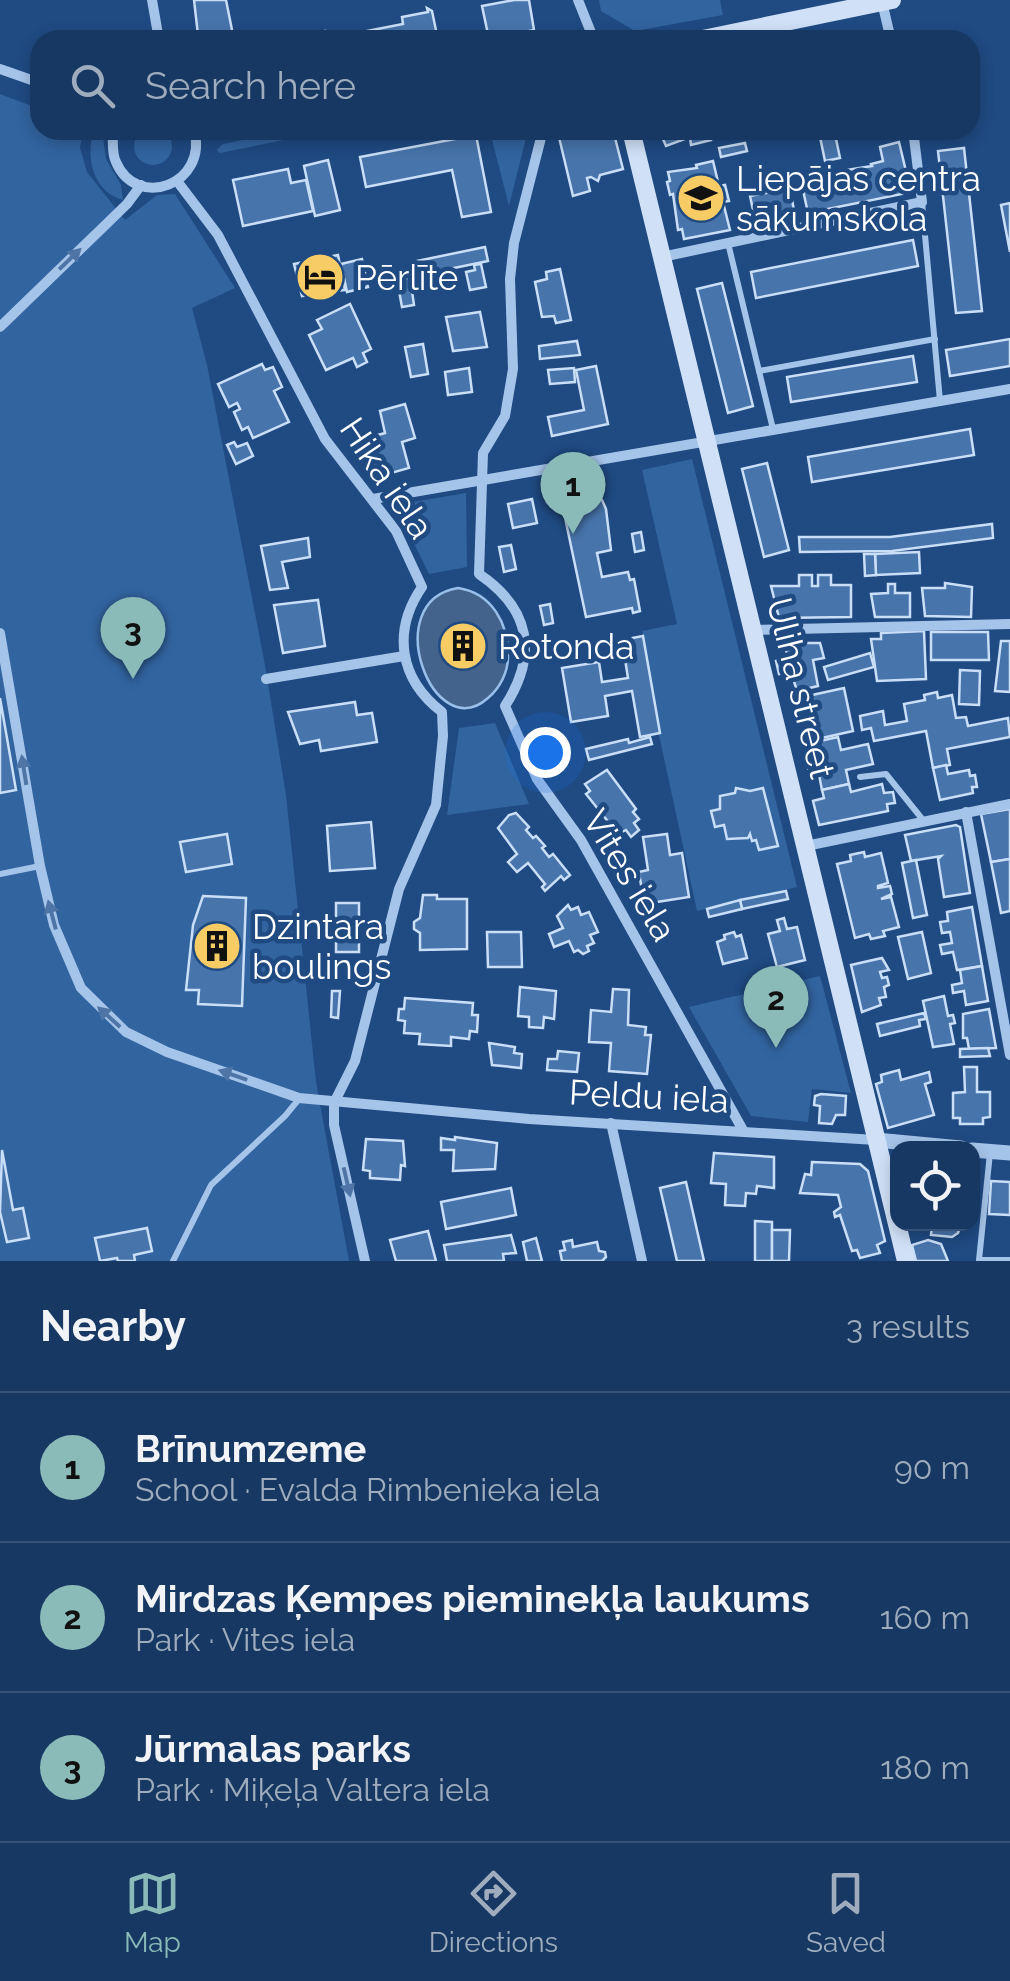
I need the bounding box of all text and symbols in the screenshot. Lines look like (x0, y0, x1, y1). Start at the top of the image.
search box (30, 30, 980, 140)
icon: search (65, 58, 120, 113)
text: Search here (145, 63, 356, 108)
place label: Liepājas centra sākumskola (736, 158, 981, 239)
school or university icon: Liepājas centra sākumskola (675, 172, 727, 224)
one-way arrow (58, 248, 82, 271)
hotel icon: Pērlīte (294, 251, 346, 303)
place label: Pērlīte (355, 257, 458, 298)
street label: Hika iela (332, 410, 442, 546)
pin: 1 (540, 452, 606, 534)
street label: Uliha street (759, 593, 843, 783)
pin: 3 (100, 596, 166, 679)
building icon: Rotonda (437, 620, 489, 672)
place label: Rotonda (498, 626, 634, 667)
your location (520, 727, 571, 778)
one-way arrow (16, 754, 32, 786)
street label: Vites iela (575, 802, 685, 948)
one-way arrow (44, 899, 60, 930)
place label: Dzintara boulings (252, 906, 391, 987)
building icon: Dzintara boulings (191, 920, 243, 972)
pin: 2 (744, 966, 808, 1048)
one-way arrow (97, 1006, 121, 1029)
one-way arrow (218, 1067, 248, 1082)
street label: Peldu iela (568, 1071, 730, 1121)
map controls (890, 1141, 980, 1231)
button: locate (890, 1141, 980, 1231)
one-way arrow (340, 1167, 355, 1198)
text: Nearby (40, 1302, 186, 1351)
text: 3 results (846, 1308, 970, 1345)
text: Brīnumzeme (135, 1426, 366, 1471)
text: 1 (65, 1449, 80, 1486)
text: 90 m (894, 1449, 970, 1486)
text: School · Evalda Rimbenieka iela (135, 1471, 600, 1508)
text: Mirdzas Ķempes pieminekļa laukums (135, 1576, 810, 1621)
text: 2 (63, 1599, 82, 1636)
text: 160 m (880, 1599, 970, 1636)
text: Park · Vites iela (135, 1621, 355, 1658)
text: Jūrmalas parks (135, 1726, 411, 1771)
text: 3 (64, 1749, 81, 1786)
text: 180 m (880, 1749, 970, 1786)
text: Park · Miķeļa Valtera iela (135, 1771, 490, 1808)
tab: Map (124, 1866, 181, 1959)
tab: Directions (429, 1866, 558, 1959)
tab: Saved (806, 1866, 886, 1959)

